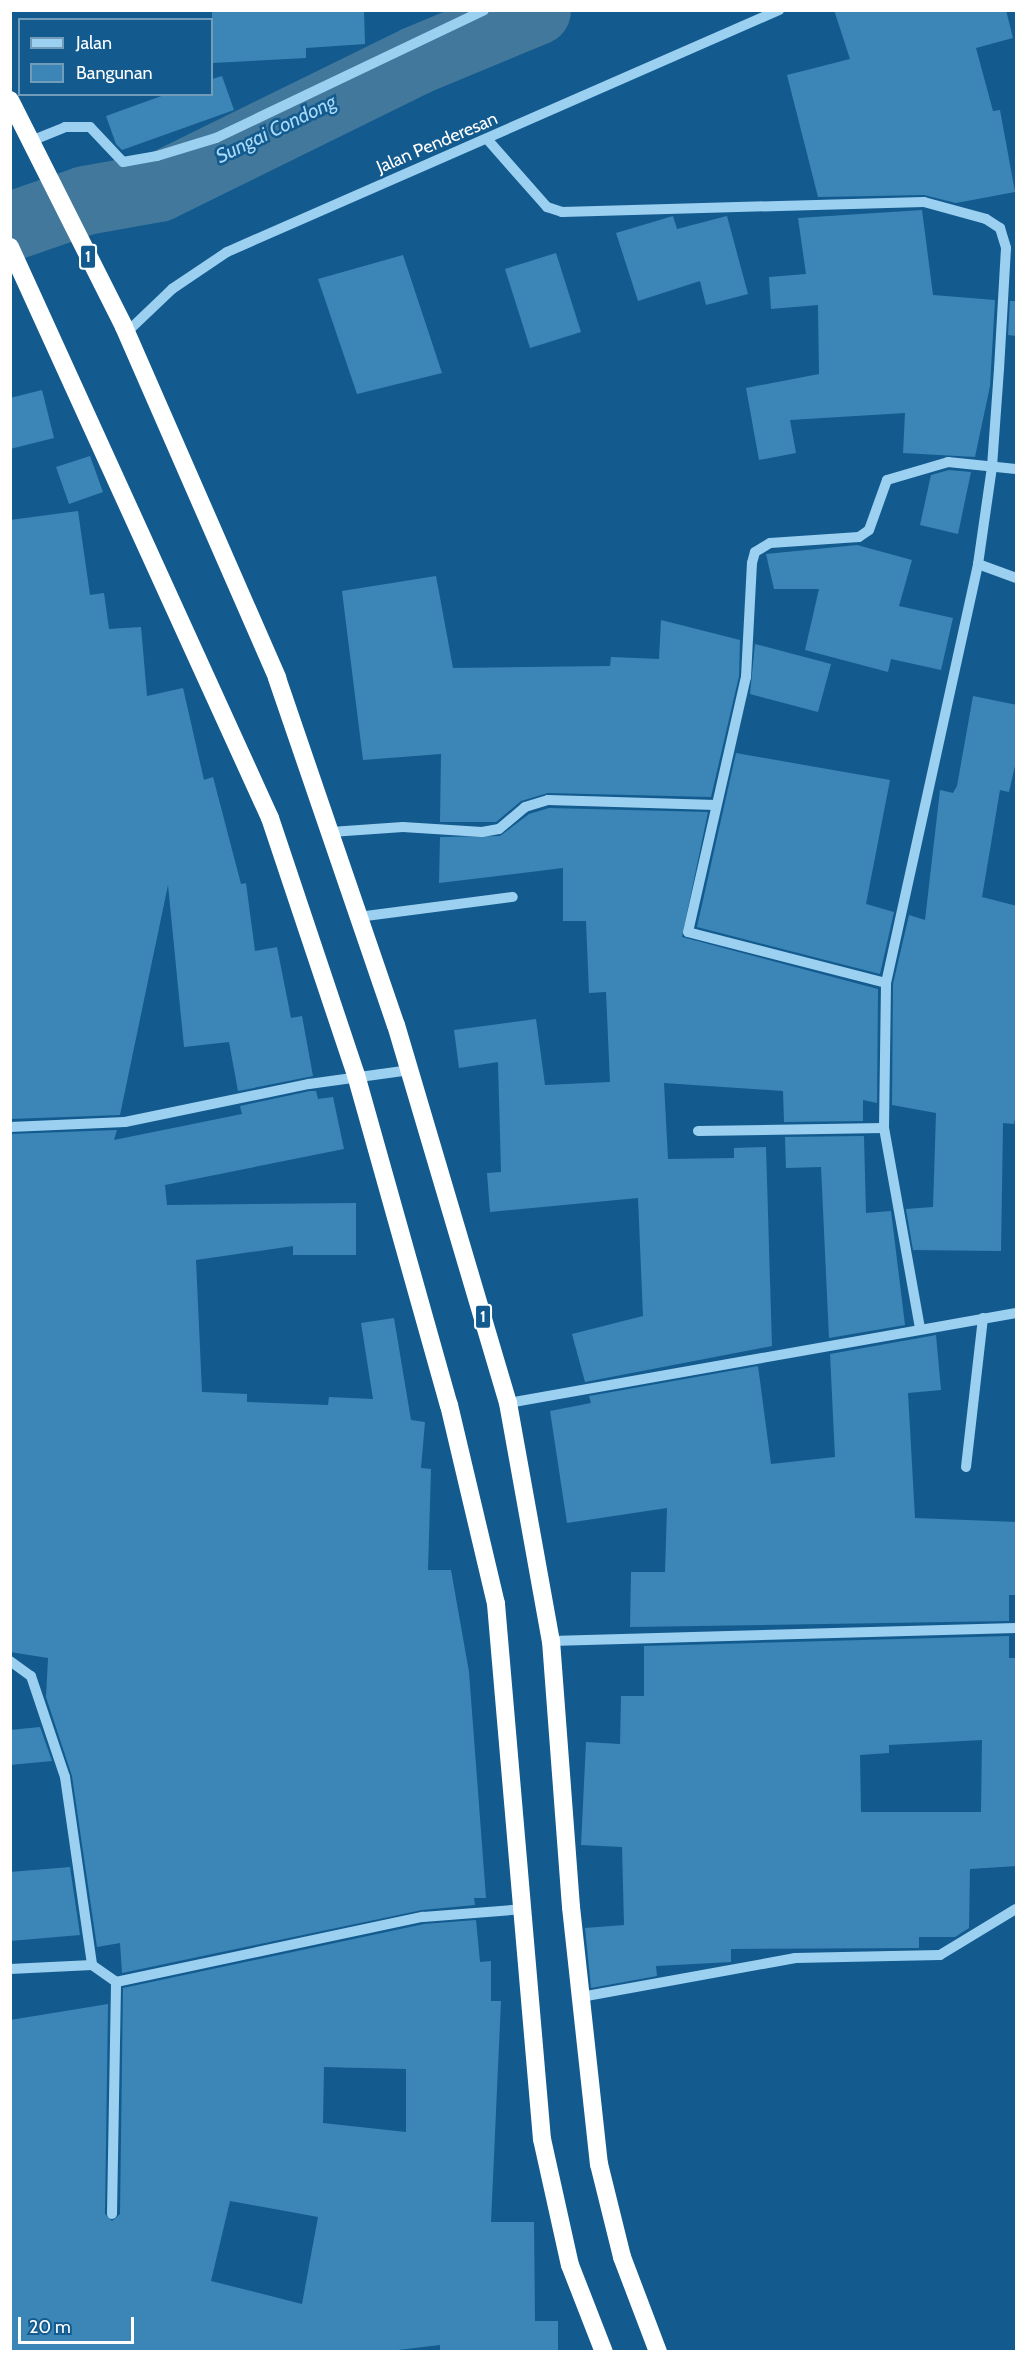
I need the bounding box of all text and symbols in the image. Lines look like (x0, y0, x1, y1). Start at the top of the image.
legend (18, 18, 213, 96)
text: Jalan (76, 32, 112, 54)
text: Bangunan (76, 62, 153, 84)
water label: Sungai Condong (212, 90, 340, 168)
street label: Jalan Penderesan (373, 108, 501, 178)
road number: 1 (79, 244, 97, 270)
road number: 1 (474, 1304, 492, 1330)
scale bar (21, 2305, 136, 2343)
text: 20 m (29, 2316, 71, 2338)

